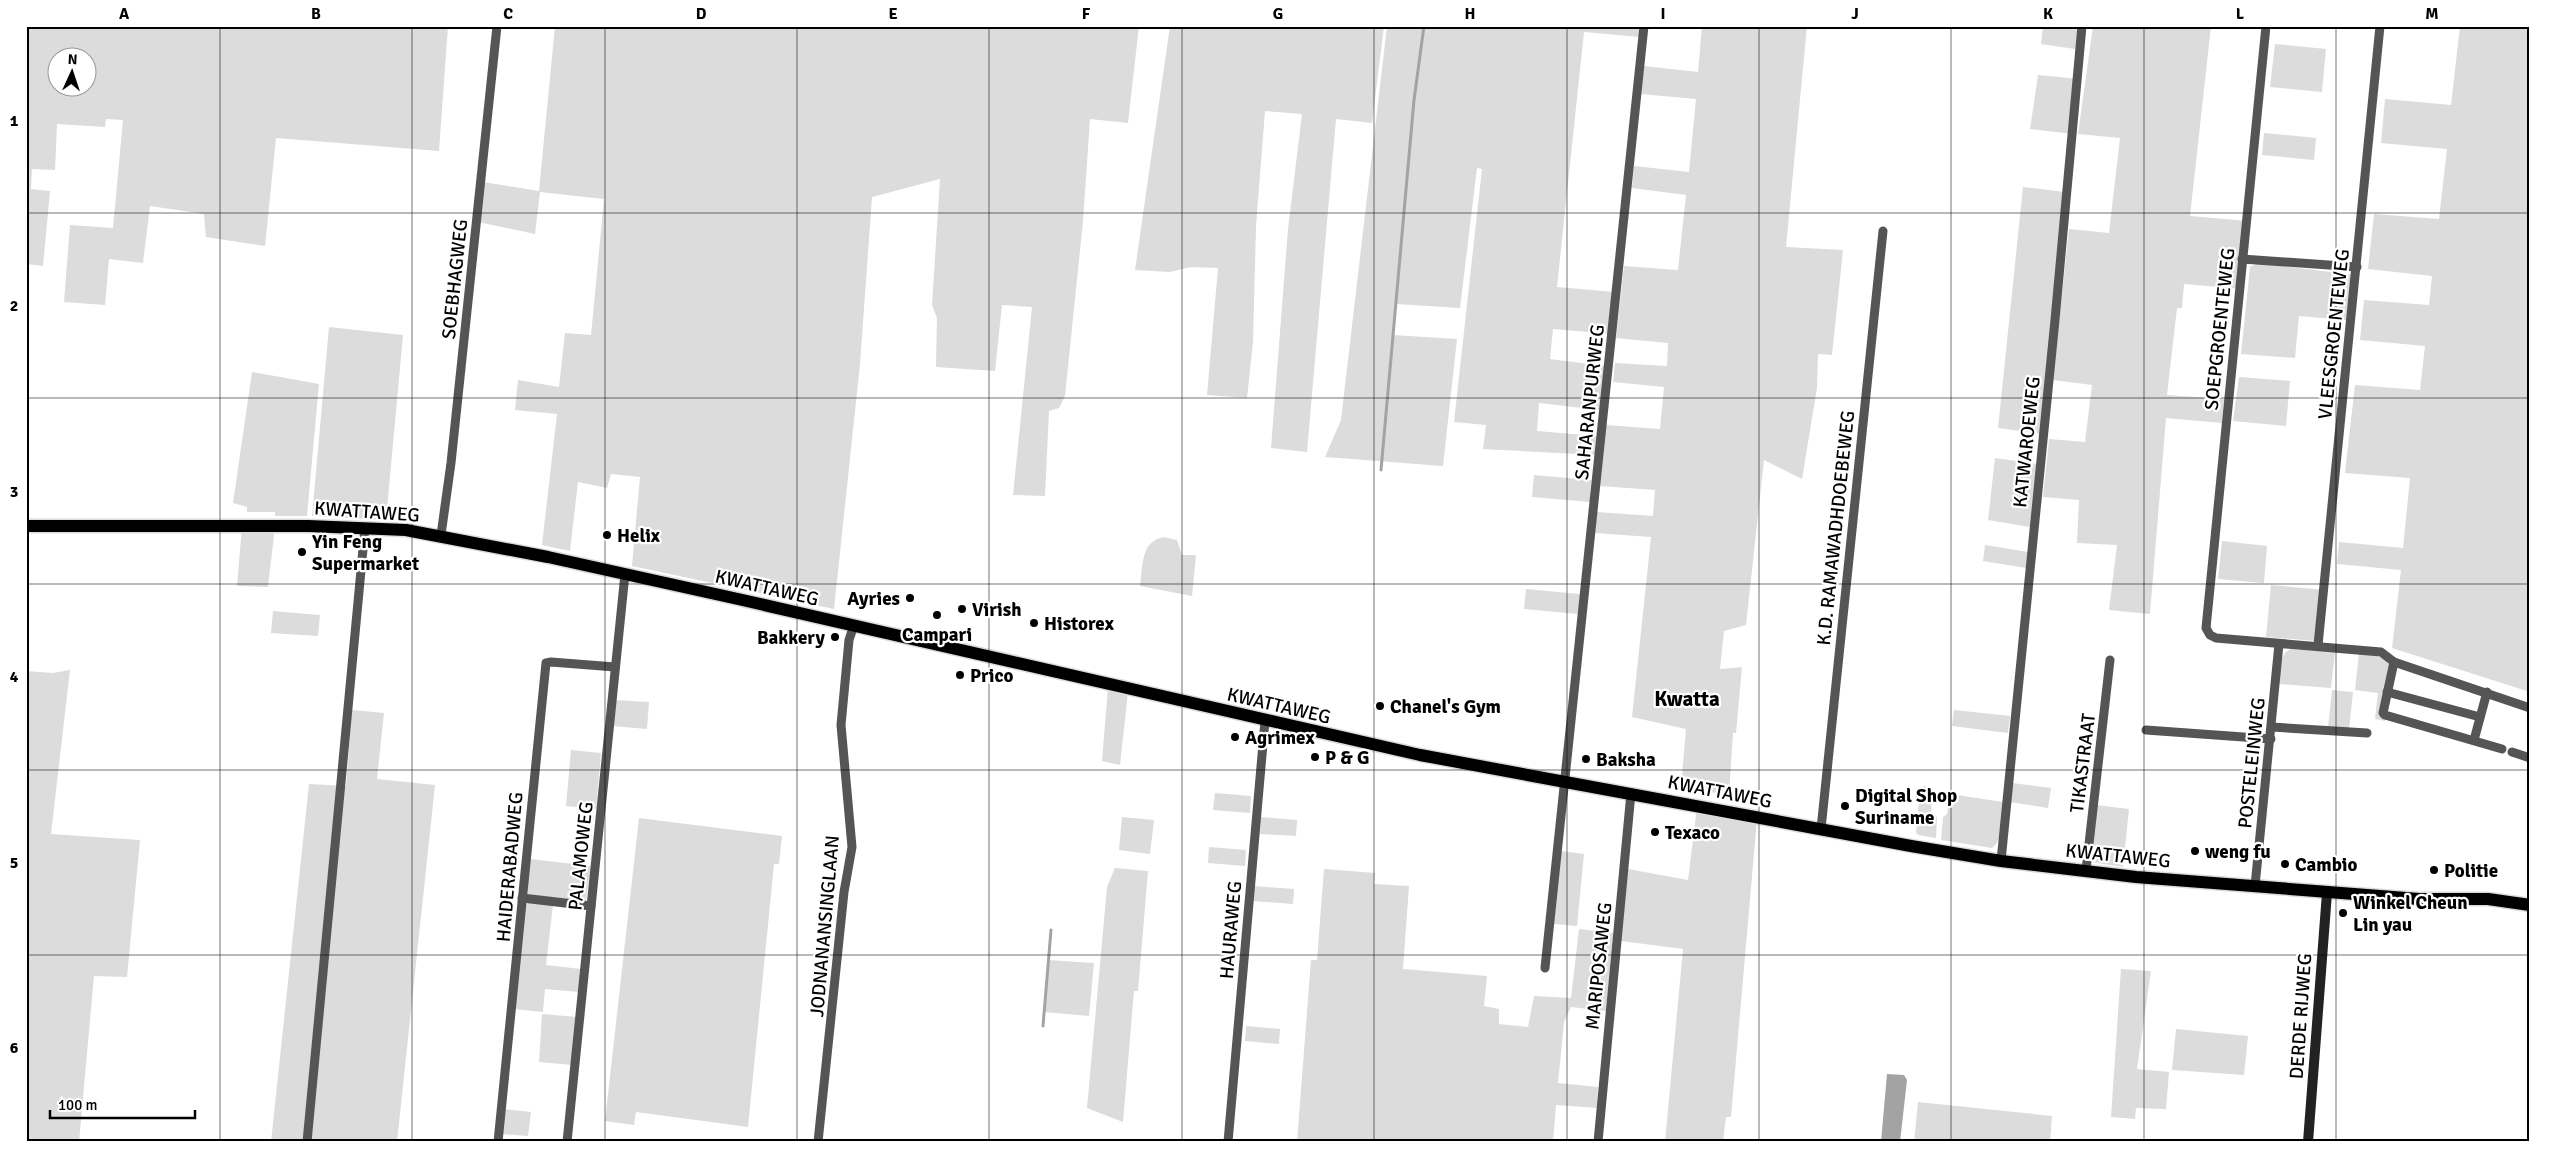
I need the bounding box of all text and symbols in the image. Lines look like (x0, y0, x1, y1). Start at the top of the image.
text: A (119, 4, 130, 24)
text: B (311, 4, 321, 24)
text: C (503, 4, 513, 24)
text: D (696, 4, 707, 24)
text: E (888, 4, 898, 24)
text: F (1082, 4, 1091, 24)
text: G (1273, 4, 1283, 24)
text: H (1465, 4, 1475, 24)
text: I (1660, 4, 1666, 24)
text: J (1851, 4, 1859, 24)
text: K (2043, 4, 2053, 24)
text: L (2236, 4, 2245, 24)
text: M (2425, 4, 2439, 24)
north arrow (48, 48, 98, 98)
text: N (67, 51, 78, 68)
text: 1 (10, 111, 19, 131)
street label: SOEBHAGWEG (437, 218, 473, 340)
street label: SOEPGROENTEWEG (2200, 247, 2240, 411)
street label: VLEESGROENTEWEG (2313, 248, 2355, 421)
text: 2 (10, 296, 18, 316)
street label: SAHARANPURWEG (1570, 323, 1610, 481)
street label: KATWAROEWEG (2008, 375, 2046, 509)
street label: K.D. RAMAWADHDOEBEWEG (1812, 409, 1860, 647)
text: 3 (10, 482, 18, 502)
street label: KWATTAWEG (313, 496, 420, 528)
place label: Helix (617, 524, 661, 548)
marker: Helix (601, 529, 613, 541)
place label: Yin Feng Supermarket (311, 530, 419, 576)
marker: Yin Feng Supermarket (296, 546, 308, 558)
street label: KWATTAWEG (713, 564, 821, 612)
place label: Ayries (847, 587, 900, 611)
marker: Ayries (904, 592, 916, 604)
place label: Virish (972, 598, 1022, 622)
marker: Virish (956, 603, 968, 615)
marker: Campari (931, 609, 943, 621)
place label: Historex (1044, 612, 1115, 636)
marker: Historex (1028, 617, 1040, 629)
place label: Campari (902, 623, 972, 647)
place label: Bakkery (757, 626, 826, 650)
marker: Bakkery (829, 631, 841, 643)
place label: Prico (970, 664, 1013, 688)
text: 4 (10, 667, 19, 687)
marker: Prico (954, 669, 966, 681)
street label: KWATTAWEG (1225, 682, 1333, 730)
district label: Kwatta (1654, 686, 1720, 712)
place label: Chanel's Gym (1390, 695, 1501, 719)
street label: POSTELEINWEG (2233, 697, 2271, 830)
marker: Chanel's Gym (1374, 700, 1386, 712)
street label: TIKASTRAAT (2065, 711, 2101, 814)
place label: Agrimex (1245, 726, 1315, 750)
marker: Agrimex (1229, 731, 1241, 743)
place label: P & G (1325, 746, 1369, 770)
place label: Baksha (1596, 748, 1656, 772)
marker: P & G (1309, 751, 1321, 763)
marker: Baksha (1580, 753, 1592, 765)
street label: KWATTAWEG (1666, 770, 1774, 814)
place label: Digital Shop Suriname (1855, 784, 1957, 830)
street label: HAIDERABADWEG (491, 791, 529, 943)
street label: PALAMOWEG (563, 800, 599, 912)
marker: Digital Shop Suriname (1839, 800, 1851, 812)
place label: Texaco (1665, 821, 1720, 845)
marker: Texaco (1649, 826, 1661, 838)
street label: JODNANANSINGLAAN (805, 834, 845, 1018)
street label: KWATTAWEG (2064, 839, 2172, 873)
place label: weng fu (2205, 840, 2271, 864)
marker: weng fu (2189, 845, 2201, 857)
text: 5 (10, 853, 18, 873)
place label: Cambio (2295, 853, 2357, 877)
marker: Cambio (2279, 858, 2291, 870)
place label: Politie (2444, 859, 2498, 883)
marker: Politie (2428, 864, 2440, 876)
street label: HAURAWEG (1215, 880, 1247, 980)
place label: Winkel Cheun Lin yau (2353, 891, 2468, 937)
street label: MARIPOSAWEG (1580, 901, 1618, 1031)
marker: Winkel Cheun Lin yau (2337, 907, 2349, 919)
street label: DERDE RIJWEG (2285, 952, 2317, 1080)
text: 6 (10, 1038, 19, 1058)
scale bar (50, 1088, 195, 1120)
text: 100 m (58, 1096, 98, 1114)

